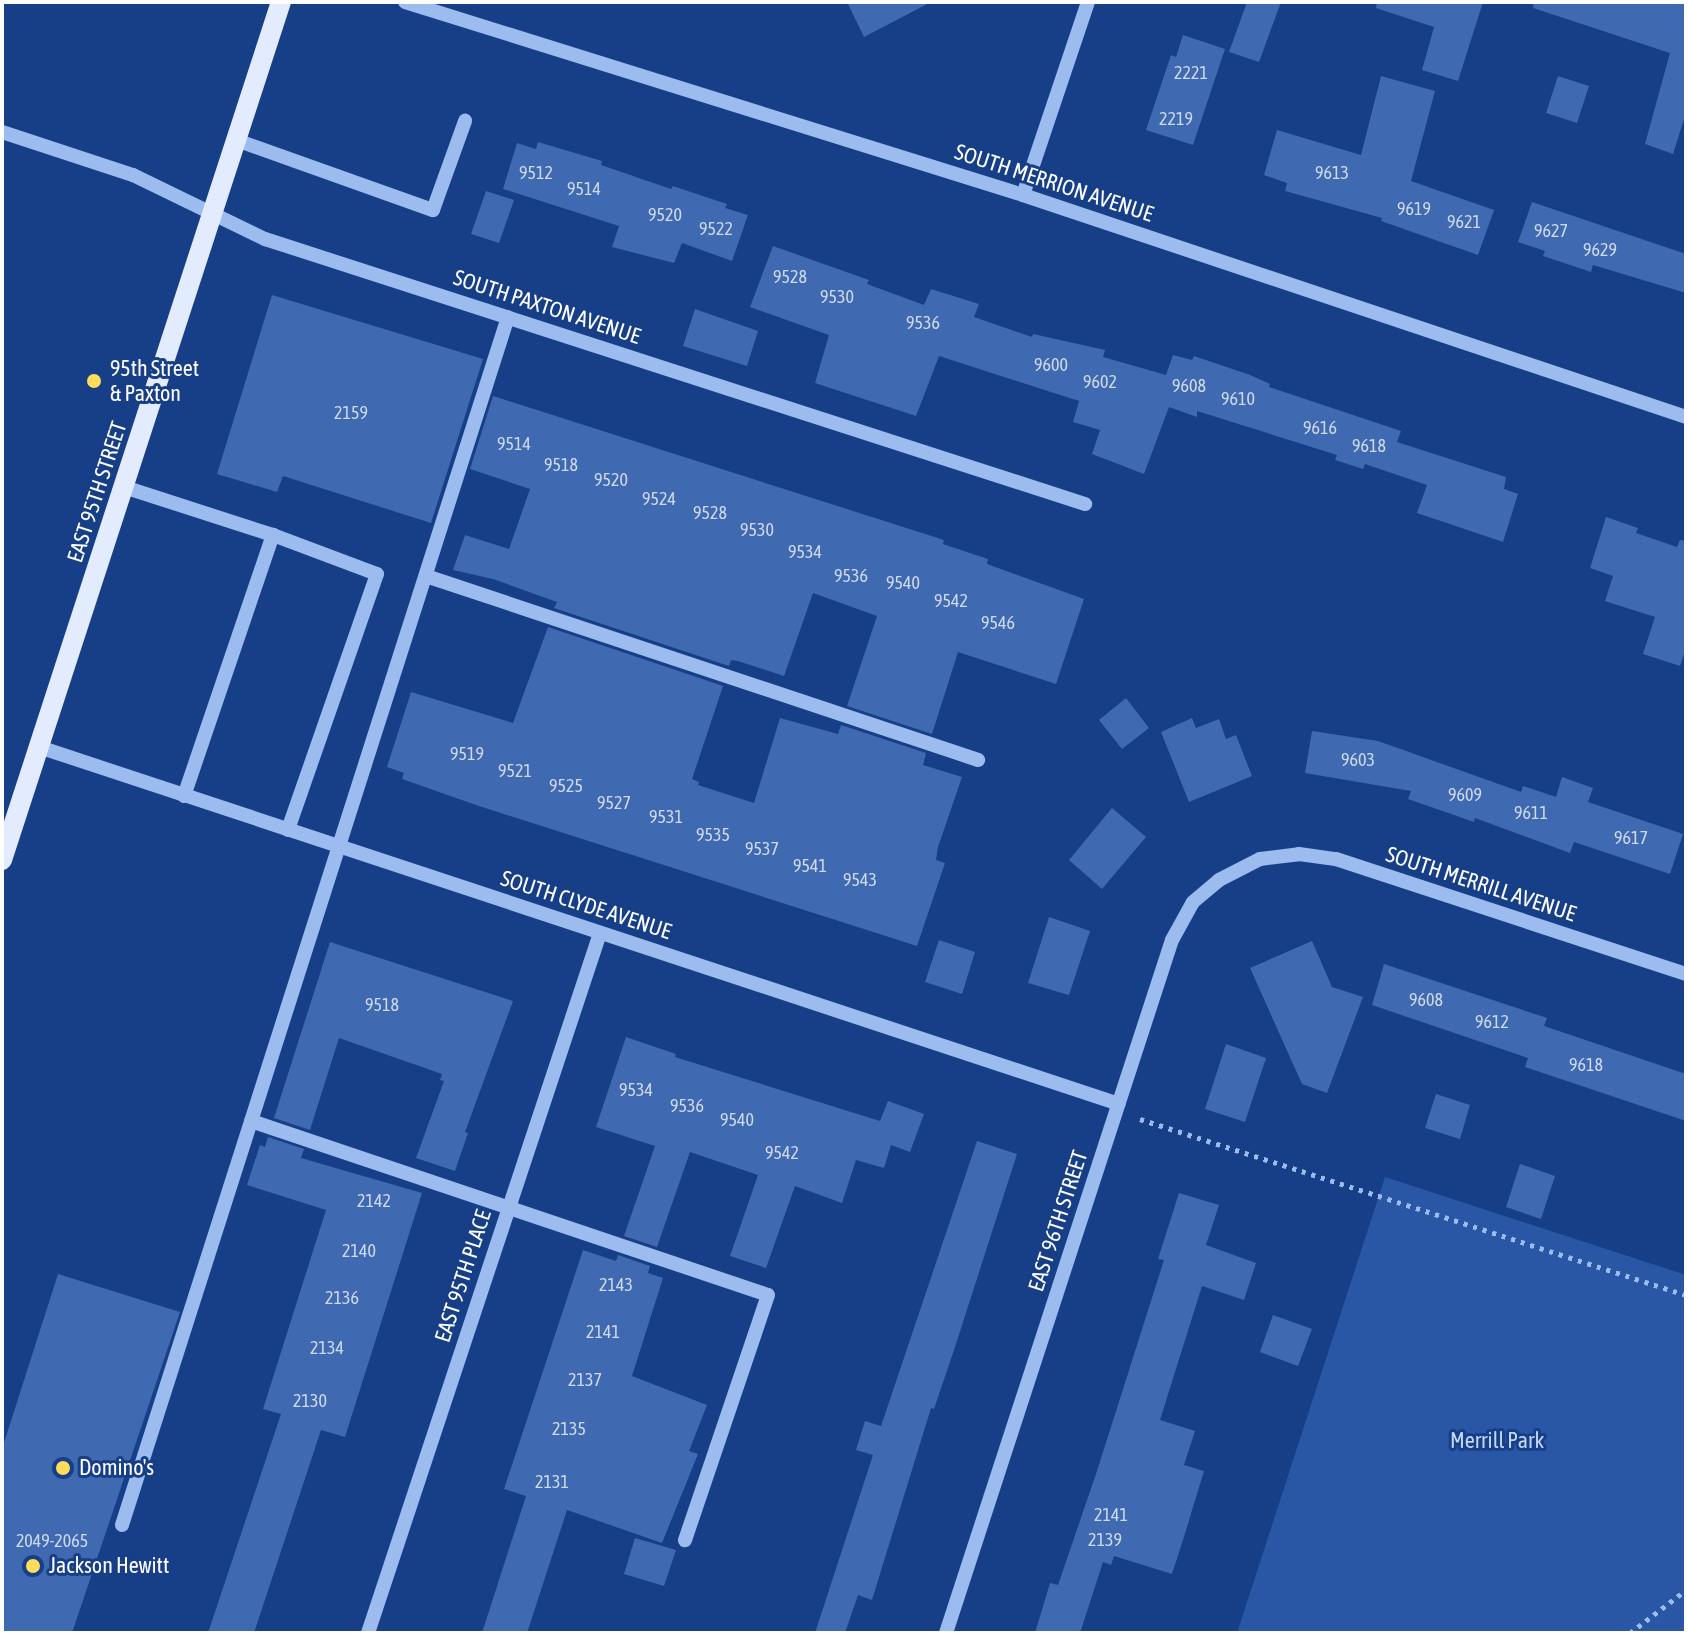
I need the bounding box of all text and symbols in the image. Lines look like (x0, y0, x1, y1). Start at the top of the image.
house number: 2221 (1174, 62, 1208, 84)
house number: 2219 (1159, 108, 1193, 130)
street label: SOUTH MERRION AVENUE (952, 138, 1156, 228)
house number: 9512 (519, 162, 553, 184)
house number: 9613 (1315, 162, 1349, 184)
house number: 9514 (567, 178, 601, 200)
house number: 9619 (1397, 198, 1431, 220)
house number: 9520 (648, 204, 682, 226)
house number: 9621 (1447, 211, 1481, 233)
house number: 9522 (699, 218, 733, 240)
house number: 9627 (1534, 220, 1568, 242)
house number: 9629 (1583, 239, 1617, 261)
street label: SOUTH PAXTON AVENUE (450, 264, 644, 350)
house number: 9528 (773, 266, 807, 288)
house number: 9530 (820, 286, 854, 308)
house number: 9536 (906, 312, 940, 334)
house number: 9600 (1034, 354, 1068, 376)
place label: 95th Street & Paxton (110, 355, 199, 406)
house number: 9602 (1083, 371, 1117, 393)
marker: 95th Street & Paxton (85, 372, 103, 390)
house number: 9608 (1172, 375, 1206, 397)
house number: 9610 (1221, 388, 1255, 410)
house number: 2159 (334, 402, 368, 424)
house number: 9616 (1303, 417, 1337, 439)
street label: EAST 95TH STREET (62, 418, 132, 566)
house number: 9514 (497, 433, 531, 455)
house number: 9618 (1352, 435, 1386, 457)
house number: 9518 (544, 454, 578, 476)
house number: 9520 (594, 469, 628, 491)
house number: 9524 (642, 488, 676, 510)
house number: 9528 (693, 502, 727, 524)
house number: 9530 (740, 519, 774, 541)
house number: 9534 (788, 541, 822, 563)
house number: 9536 (834, 565, 868, 587)
house number: 9540 (886, 572, 920, 594)
house number: 9542 (934, 590, 968, 612)
house number: 9546 (981, 612, 1015, 634)
house number: 9519 (450, 743, 484, 765)
house number: 9603 (1341, 749, 1375, 771)
house number: 9521 (498, 760, 532, 782)
house number: 9525 (549, 775, 583, 797)
house number: 9609 (1448, 784, 1482, 806)
house number: 9527 (597, 792, 631, 814)
house number: 9611 (1514, 802, 1548, 824)
house number: 9531 (649, 806, 683, 828)
house number: 9535 (696, 824, 730, 846)
house number: 9617 (1614, 827, 1648, 849)
house number: 9537 (745, 838, 779, 860)
street label: SOUTH MERRILL AVENUE (1383, 841, 1579, 927)
house number: 9541 (793, 855, 827, 877)
street label: SOUTH CLYDE AVENUE (497, 865, 675, 945)
house number: 9543 (843, 869, 877, 891)
house number: 9608 (1409, 989, 1443, 1011)
house number: 9518 (365, 994, 399, 1016)
house number: 9612 (1475, 1011, 1509, 1033)
house number: 9618 (1569, 1054, 1603, 1076)
house number: 9534 (619, 1079, 653, 1101)
house number: 9536 (670, 1095, 704, 1117)
house number: 9540 (720, 1109, 754, 1131)
house number: 9542 (765, 1142, 799, 1164)
street label: EAST 96TH STREET (1023, 1147, 1093, 1295)
house number: 2142 (357, 1190, 391, 1212)
street label: EAST 95TH PLACE (429, 1207, 497, 1345)
house number: 2140 (342, 1240, 376, 1262)
house number: 2143 (599, 1274, 633, 1296)
house number: 2136 (325, 1287, 359, 1309)
house number: 2141 (586, 1321, 620, 1343)
house number: 2134 (310, 1337, 344, 1359)
house number: 2137 (568, 1369, 602, 1391)
house number: 2130 (293, 1390, 327, 1412)
house number: 2135 (552, 1418, 586, 1440)
park label: Merrill Park (1450, 1428, 1544, 1454)
place label: Domino's (79, 1455, 154, 1481)
marker: Domino's (54, 1459, 72, 1477)
house number: 2131 (535, 1471, 569, 1493)
house number: 2141 (1094, 1504, 1128, 1526)
house number: 2139 (1088, 1529, 1122, 1551)
house number: 2049-2065 (16, 1530, 88, 1552)
place label: Jackson Hewitt (49, 1553, 169, 1579)
marker: Jackson Hewitt (24, 1557, 42, 1575)

